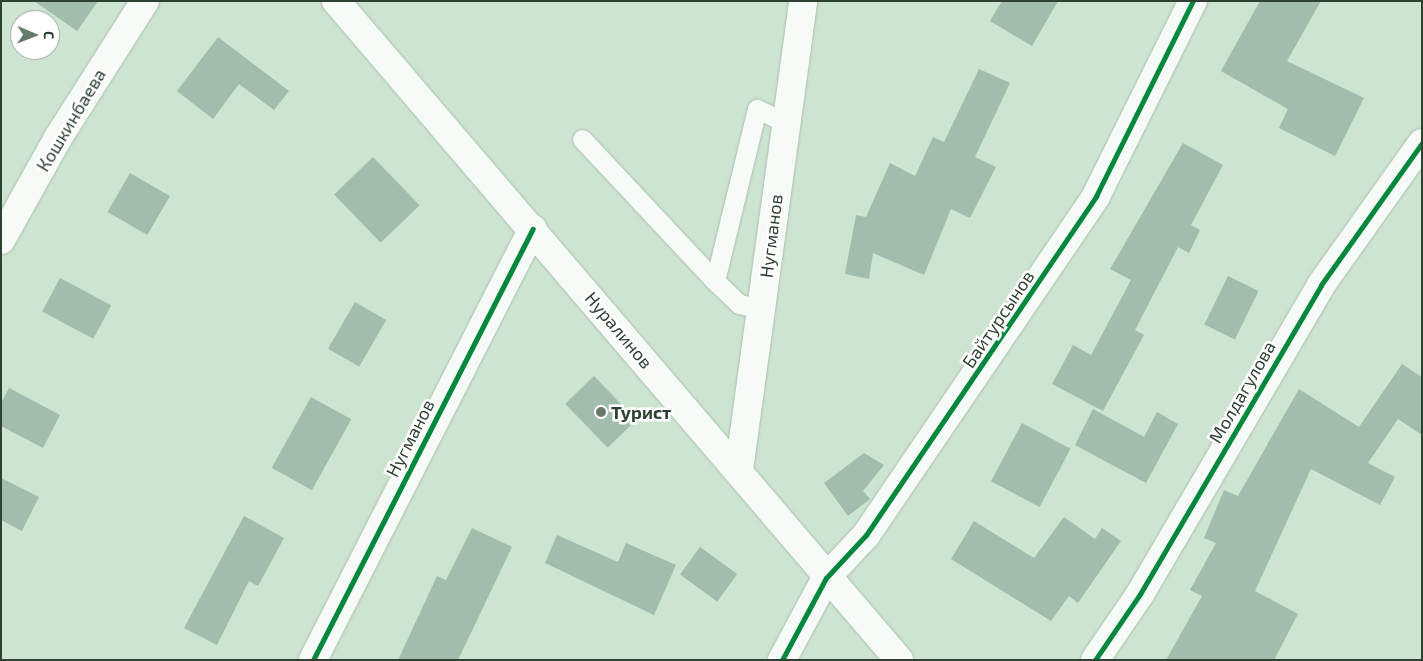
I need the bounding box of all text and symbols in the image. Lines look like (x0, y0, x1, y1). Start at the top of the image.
north arrow (10, 10, 60, 60)
text: С (41, 31, 58, 40)
street label: Кошкинбаева (32, 65, 110, 175)
street label: Нугманов (755, 193, 787, 279)
street label: Байтурсынов (958, 266, 1038, 372)
street label: Нуралинов (581, 287, 657, 373)
street label: Молдагулова (1204, 337, 1280, 447)
street label: Нугманов (381, 396, 439, 480)
place label: Турист (611, 401, 671, 423)
marker: Турист (595, 406, 607, 418)

